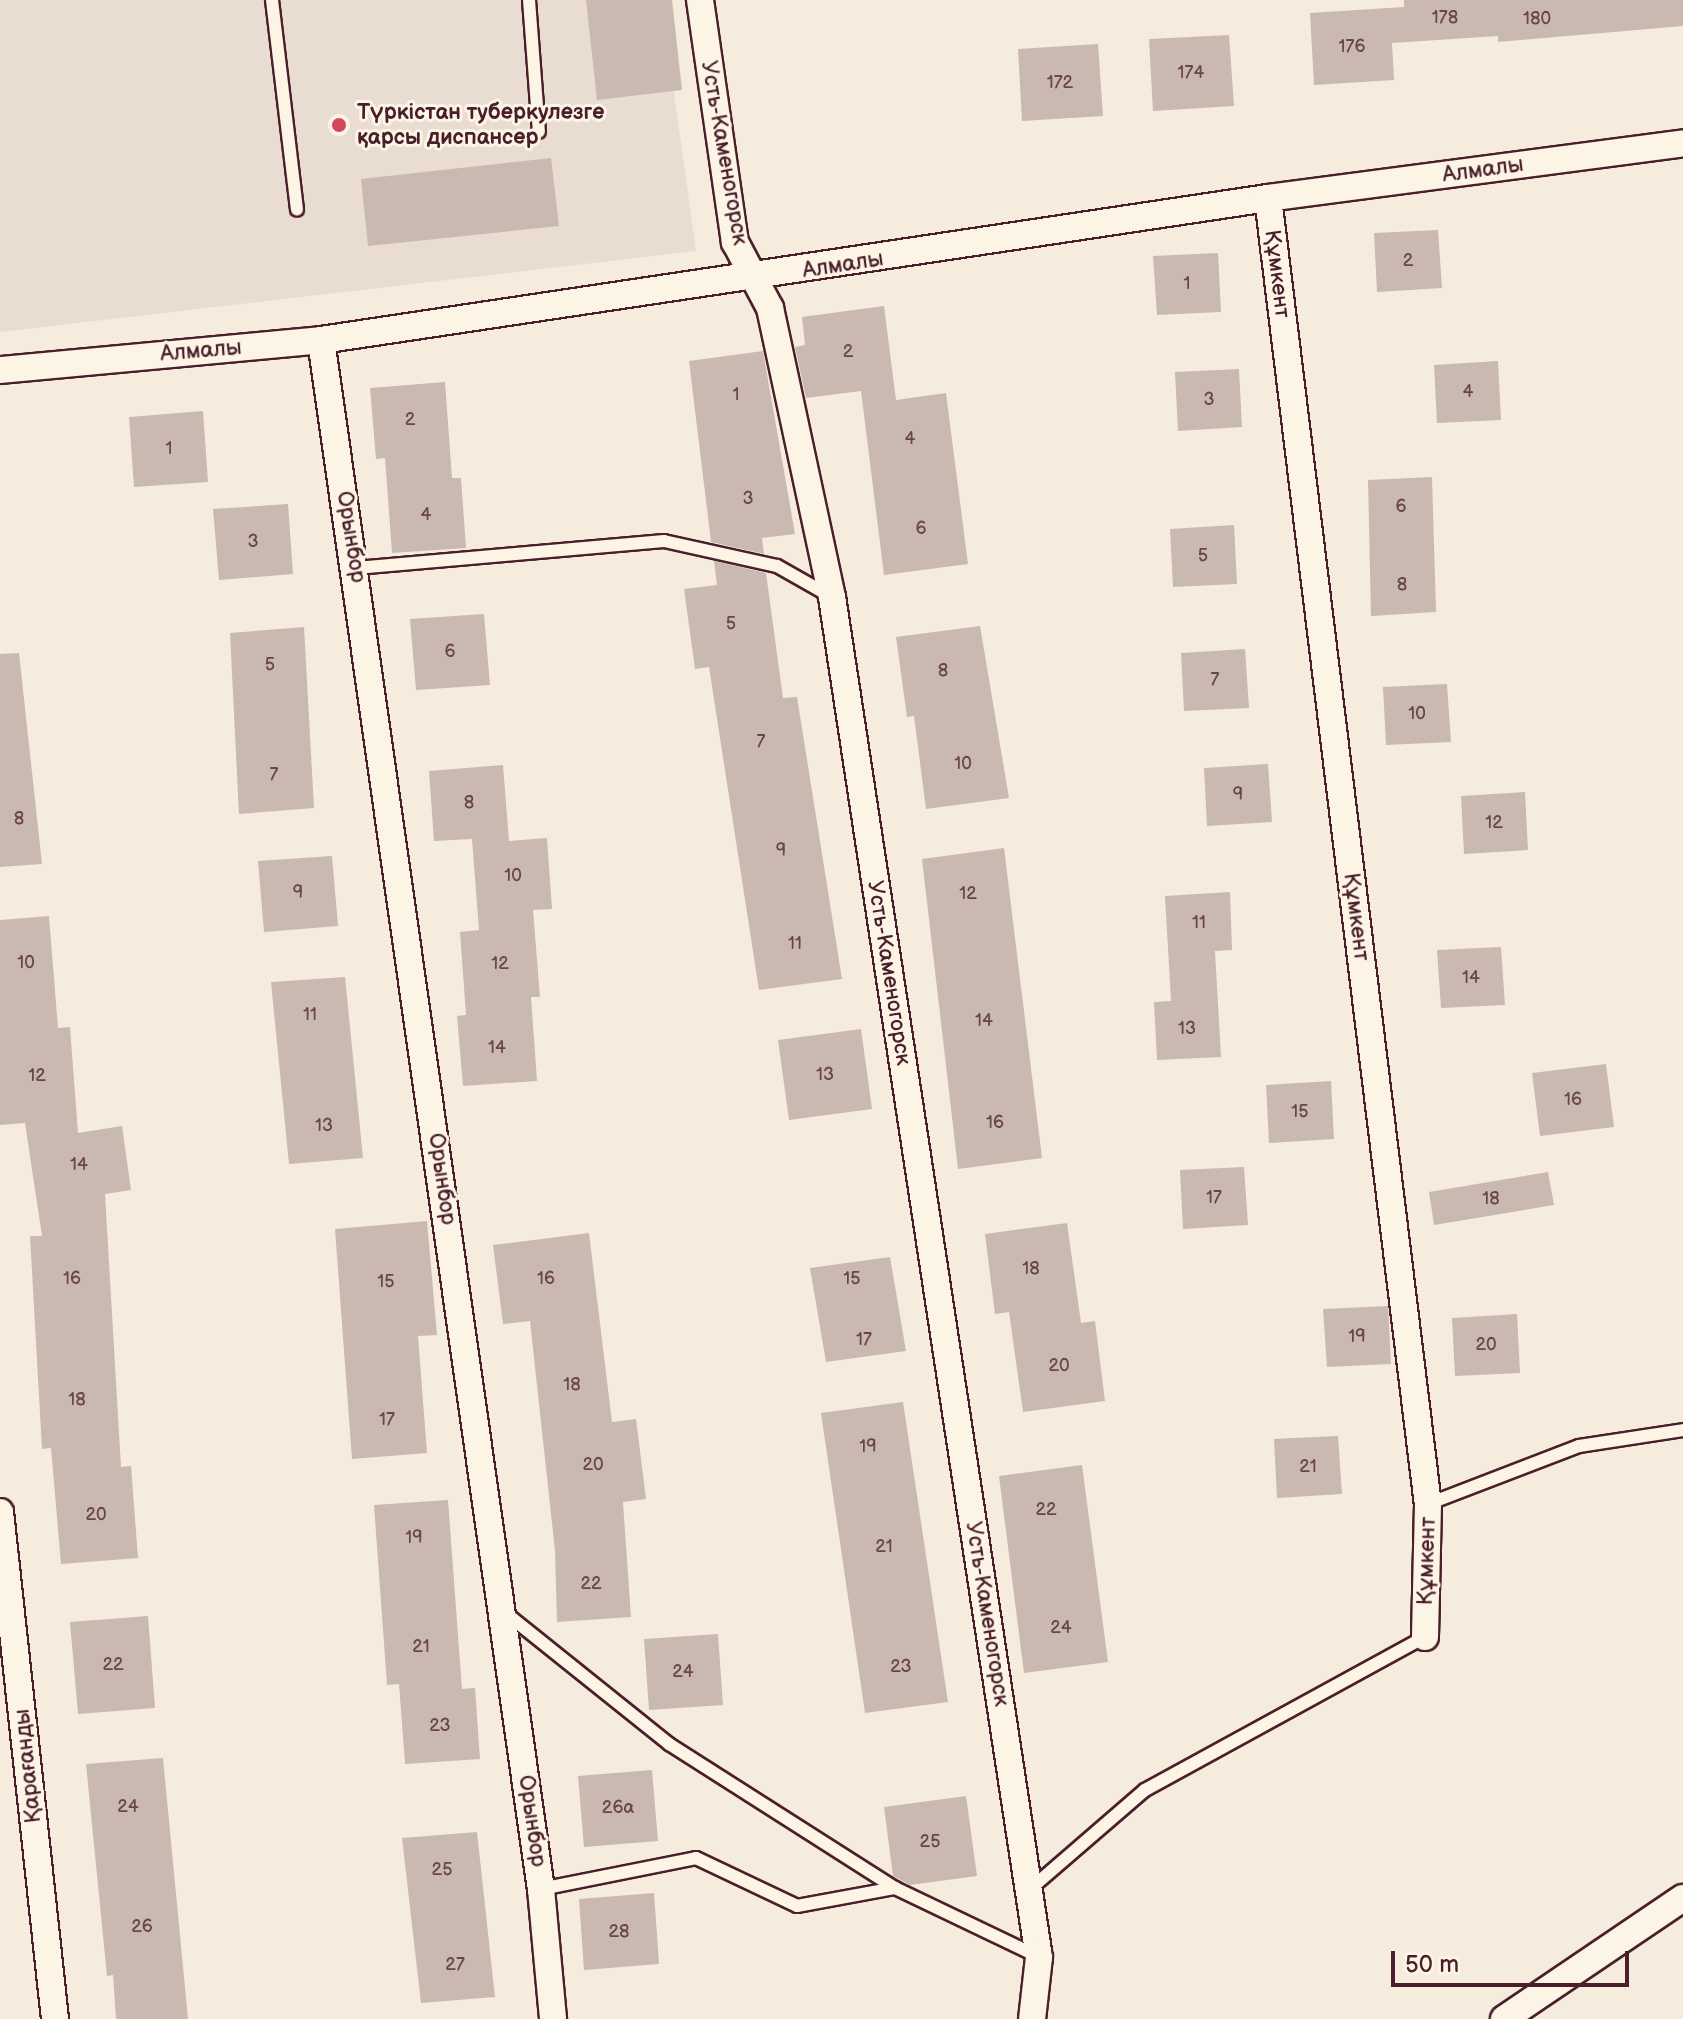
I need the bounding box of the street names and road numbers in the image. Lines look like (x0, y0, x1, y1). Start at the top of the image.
street label: Усть-Каменогорск (695, 59, 753, 247)
street label: Алмалы (1441, 151, 1525, 189)
street label: Құмкент (1259, 228, 1295, 320)
street label: Алмалы (801, 246, 885, 284)
street label: Алмалы (159, 334, 243, 368)
street label: Орынбор (331, 489, 371, 585)
street label: Құмкент (1338, 871, 1374, 963)
street label: Усть-Каменогорск (861, 879, 917, 1067)
street label: Орынбор (422, 1131, 462, 1227)
street label: Құмкент (1412, 1516, 1442, 1606)
street label: Усть-Каменогорск (959, 1520, 1015, 1708)
street label: Қарағанды (9, 1708, 47, 1824)
street label: Орынбор (512, 1773, 552, 1869)

